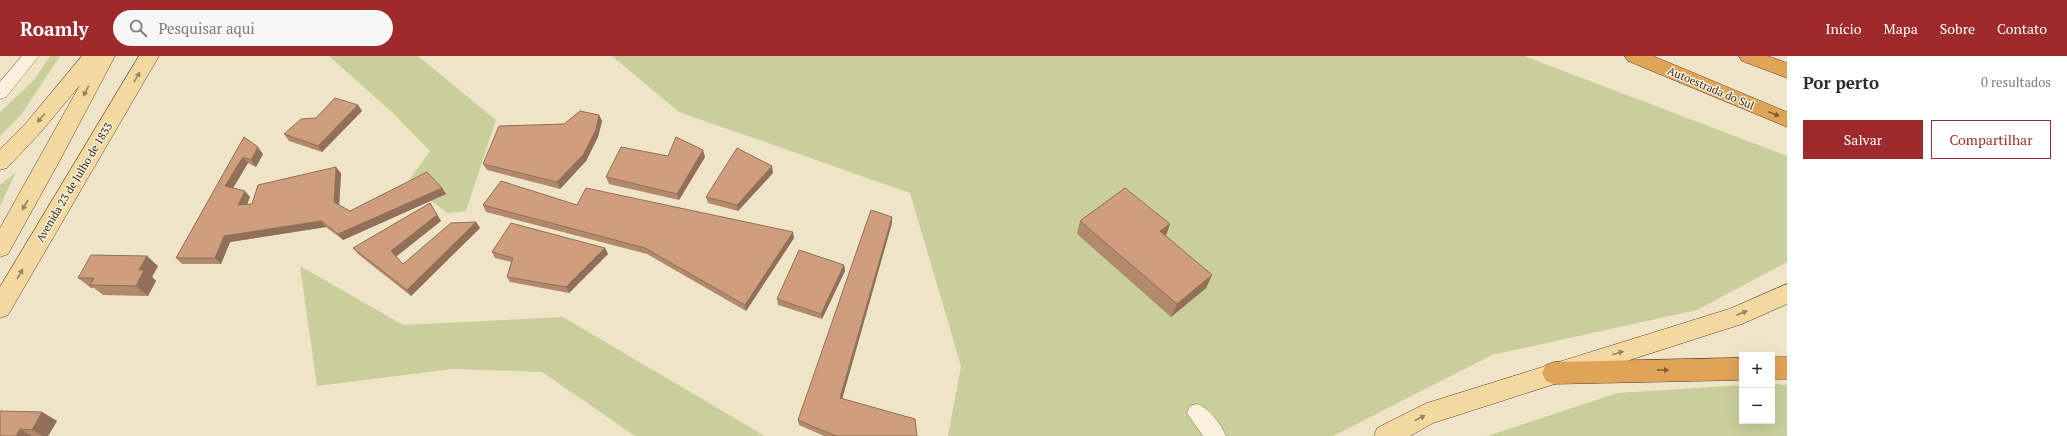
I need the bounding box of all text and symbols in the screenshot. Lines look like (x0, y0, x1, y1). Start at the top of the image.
search box (113, 10, 393, 46)
text: Roamly (20, 16, 89, 41)
icon: search (127, 17, 149, 39)
text: Pesquisar aqui (159, 18, 255, 38)
text: Início (1826, 19, 1862, 38)
text: Mapa (1884, 19, 1918, 38)
text: Sobre (1940, 19, 1975, 38)
text: Contato (1997, 19, 2047, 38)
street label: Autoestrada do Sul (1666, 63, 1756, 113)
one-way arrow (133, 71, 140, 83)
text: Por perto (1803, 71, 1879, 94)
text: 0 resultados (1981, 73, 2051, 91)
one-way arrow (83, 85, 90, 96)
one-way arrow (1769, 112, 1781, 118)
one-way arrow (36, 113, 45, 124)
street label: Avenida 23 de Julho de 1833 (33, 120, 115, 244)
button: Salvar (1803, 120, 1923, 159)
button: Compartilhar (1931, 120, 2051, 159)
one-way arrow (21, 199, 28, 211)
one-way arrow (16, 268, 23, 280)
one-way arrow (1737, 310, 1749, 316)
one-way arrow (1613, 350, 1625, 356)
map controls (1739, 352, 1775, 424)
button: + (1739, 352, 1775, 388)
one-way arrow (1657, 367, 1669, 374)
button: − (1739, 388, 1775, 424)
one-way arrow (1415, 415, 1426, 421)

